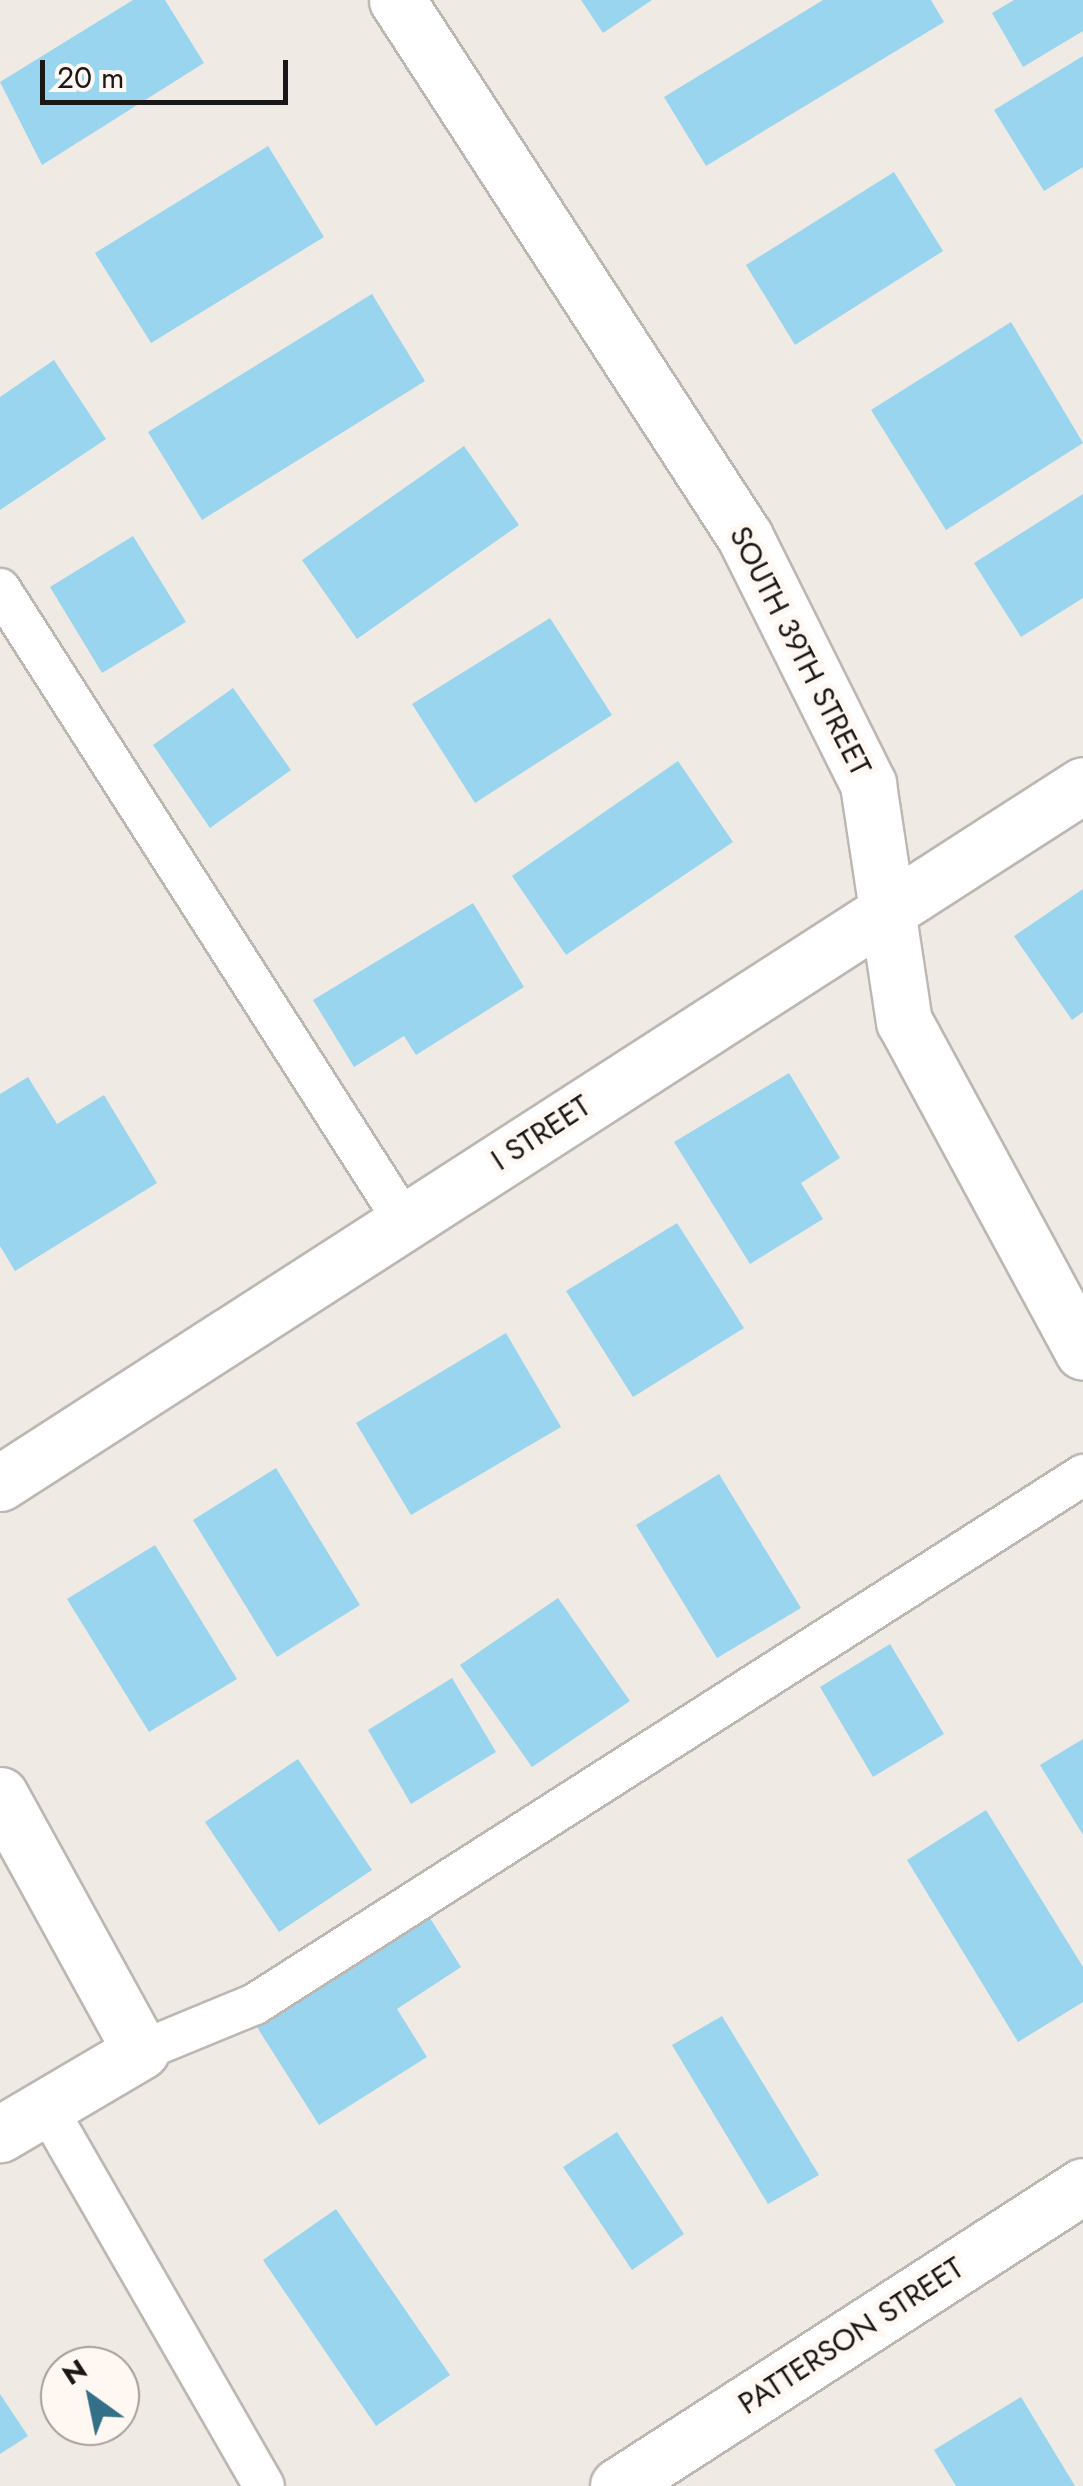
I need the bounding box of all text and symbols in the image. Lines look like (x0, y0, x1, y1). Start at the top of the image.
scale bar (45, 40, 292, 102)
text: 20 m (57, 56, 124, 99)
street label: SOUTH 39TH STREET (722, 520, 878, 782)
street label: I STREET (485, 1088, 597, 1178)
street label: PATTERSON STREET (732, 2250, 970, 2422)
north arrow (40, 2346, 140, 2446)
text: N (54, 2349, 95, 2395)

